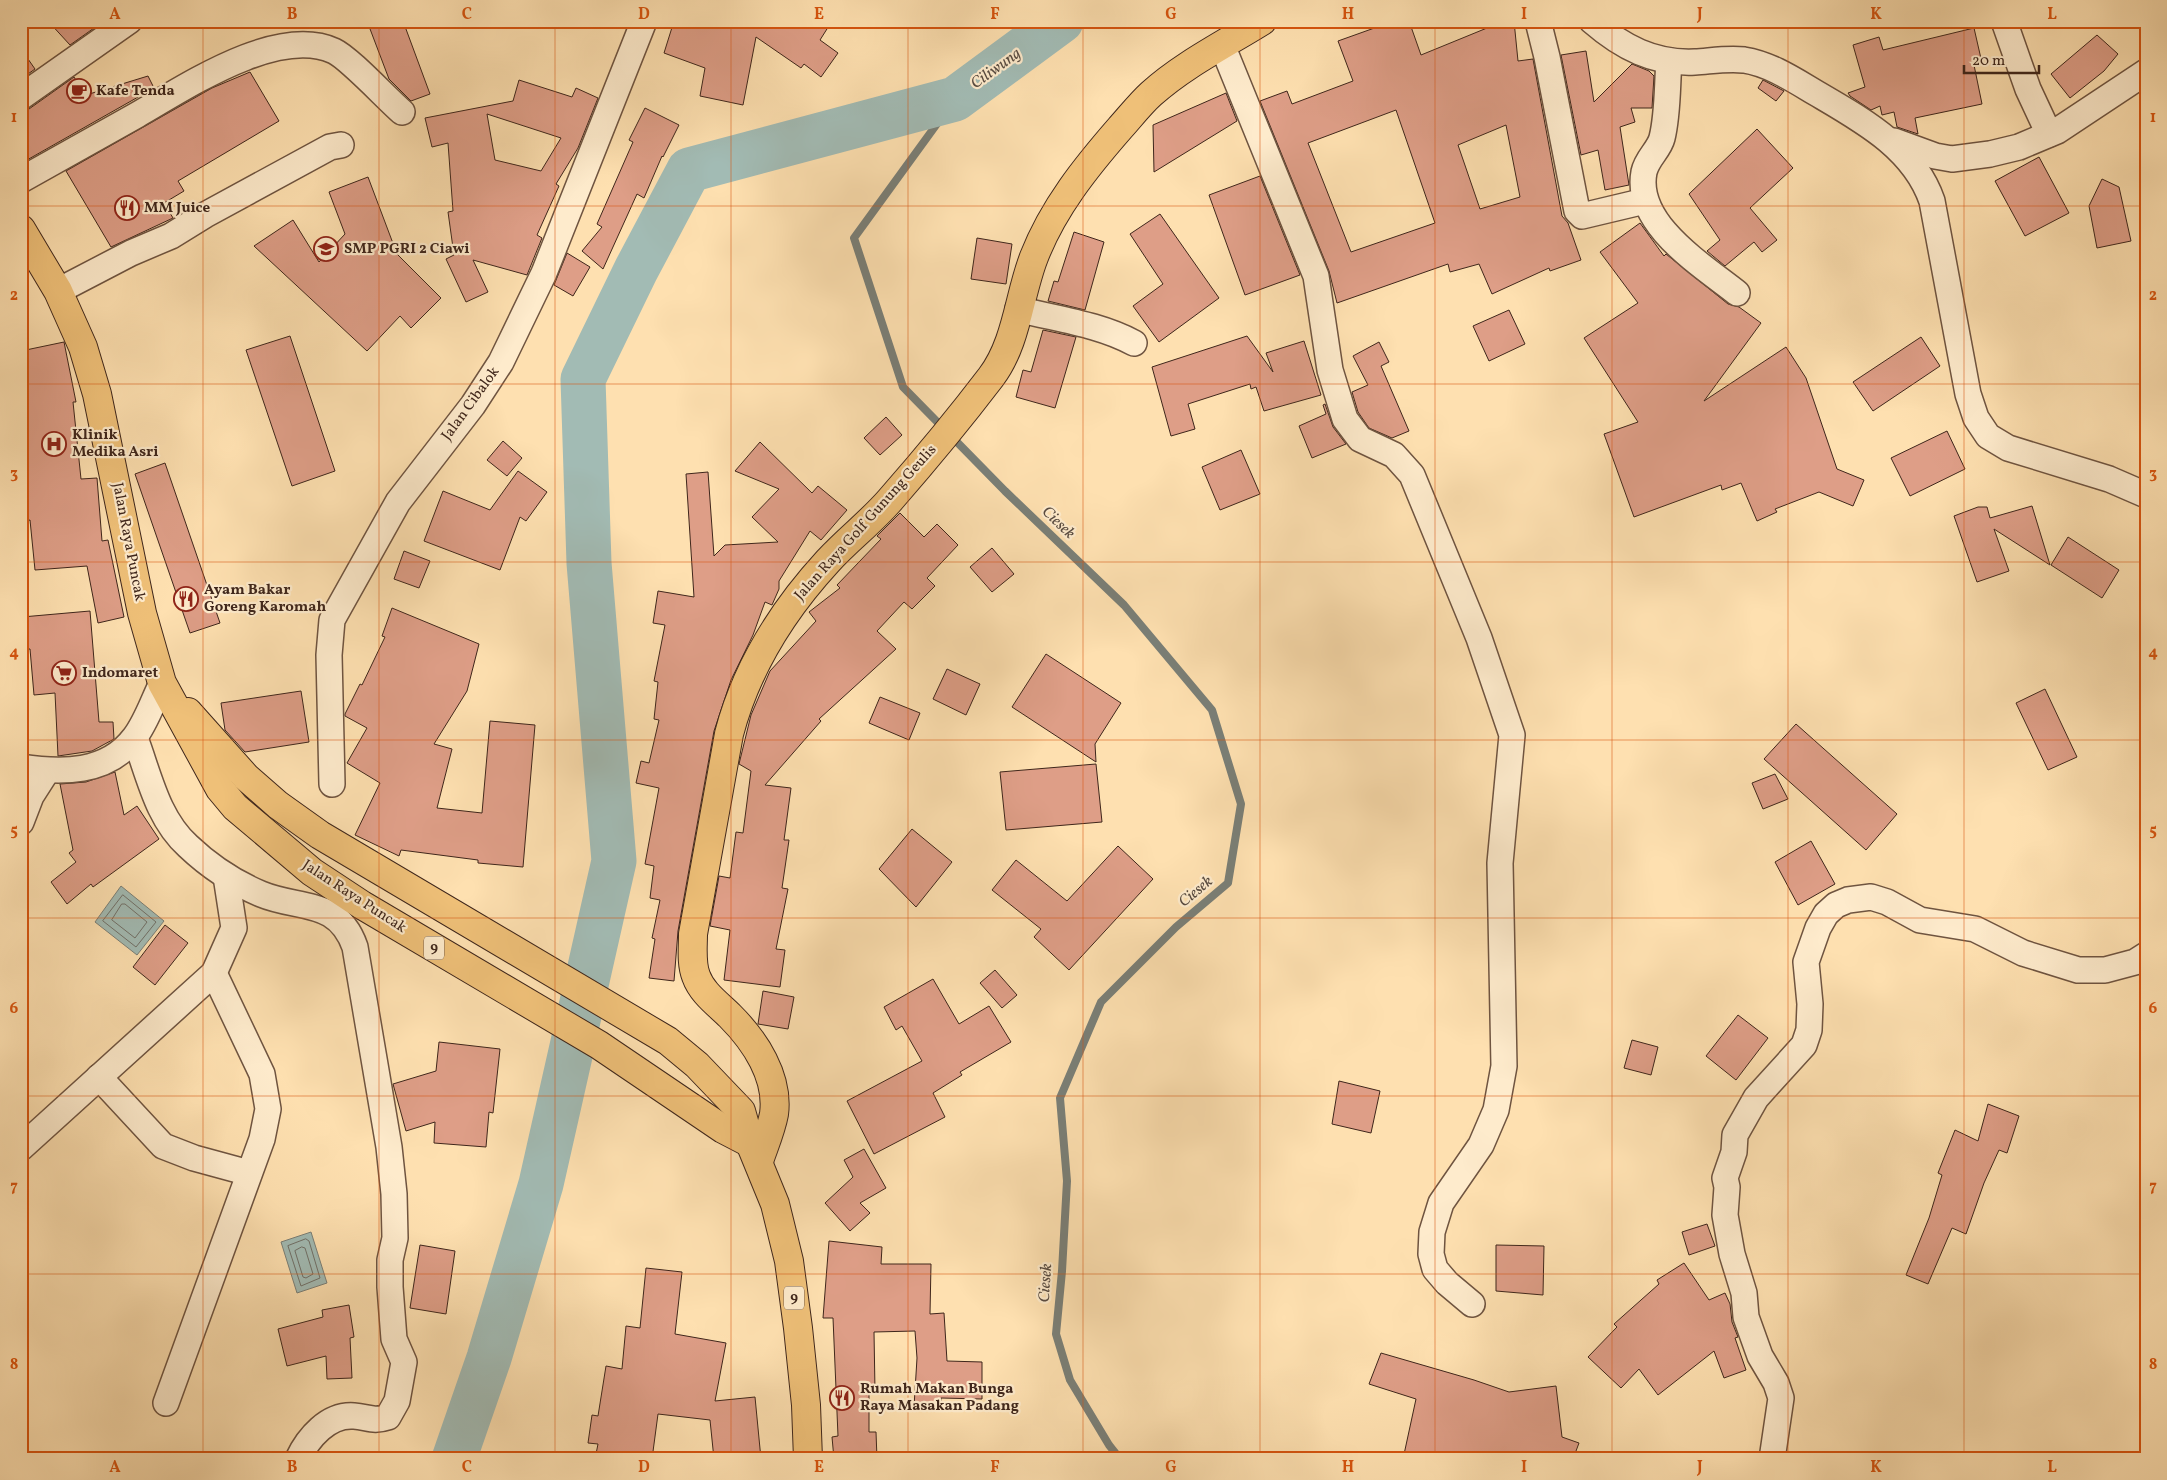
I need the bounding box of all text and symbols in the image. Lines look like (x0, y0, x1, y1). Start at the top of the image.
text: A (109, 4, 121, 26)
text: B (287, 4, 298, 26)
text: C (462, 4, 472, 26)
text: D (638, 4, 650, 26)
text: E (814, 4, 824, 26)
text: F (990, 4, 1000, 26)
text: G (1165, 4, 1177, 26)
text: H (1342, 4, 1354, 26)
text: I (1521, 4, 1527, 26)
text: J (1696, 4, 1703, 26)
text: K (1870, 4, 1882, 26)
text: L (2047, 4, 2057, 26)
scale bar (1964, 42, 2040, 74)
water label: Ciliwung (966, 43, 1026, 95)
text: 20 m (1972, 51, 2005, 72)
cafe icon: Kafe Tenda (66, 78, 92, 104)
place label: Kafe Tenda (96, 81, 175, 102)
text: 1 (11, 107, 17, 129)
text: 1 (2150, 107, 2156, 129)
restaurant icon: MM Juice (114, 195, 140, 221)
place label: MM Juice (144, 198, 211, 219)
school or university icon: SMP PGRI 2 Ciawi (313, 236, 339, 262)
place label: SMP PGRI 2 Ciawi (344, 239, 470, 260)
text: 2 (10, 285, 18, 307)
text: 2 (2149, 285, 2157, 307)
street label: Jalan Cibalok (437, 363, 505, 445)
place label: Klinik Medika Asri (72, 425, 158, 463)
hospital icon: Klinik Medika Asri (41, 431, 67, 457)
street label: Jalan Raya Golf Gunung Geulis (790, 440, 942, 606)
text: 3 (10, 463, 18, 485)
text: 3 (2149, 463, 2157, 485)
street label: Jalan Raya Puncak (106, 481, 150, 603)
water label: Ciesek (1036, 502, 1080, 545)
place label: Ayam Bakar Goreng Karomah (204, 580, 326, 618)
restaurant icon: Ayam Bakar Goreng Karomah (173, 586, 199, 612)
text: 4 (9, 642, 19, 664)
text: 4 (2148, 642, 2158, 664)
supermarket icon: Indomaret (51, 660, 77, 686)
place label: Indomaret (82, 663, 159, 684)
text: 5 (10, 820, 18, 842)
text: 5 (2149, 820, 2157, 842)
street label: Jalan Raya Puncak (298, 855, 410, 939)
water label: Ciesek (1174, 871, 1218, 913)
road number: 9 (424, 936, 444, 960)
text: 6 (10, 998, 19, 1020)
text: 6 (2149, 998, 2158, 1020)
text: 7 (10, 1176, 18, 1198)
text: 7 (2149, 1176, 2157, 1198)
water label: Ciesek (1034, 1262, 1058, 1303)
road number: 9 (784, 1286, 804, 1310)
text: 8 (10, 1354, 18, 1376)
text: 8 (2149, 1354, 2157, 1376)
place label: Rumah Makan Bunga Raya Masakan Padang (860, 1379, 1019, 1417)
restaurant icon: Rumah Makan Bunga Raya Masakan Padang (829, 1385, 855, 1411)
text: A (109, 1457, 121, 1479)
text: B (287, 1457, 298, 1479)
text: C (462, 1457, 472, 1479)
text: D (638, 1457, 650, 1479)
text: E (814, 1457, 824, 1479)
text: F (990, 1457, 1000, 1479)
text: G (1165, 1457, 1177, 1479)
text: H (1342, 1457, 1354, 1479)
text: I (1521, 1457, 1527, 1479)
text: J (1696, 1457, 1703, 1479)
text: K (1870, 1457, 1882, 1479)
text: L (2047, 1457, 2057, 1479)

